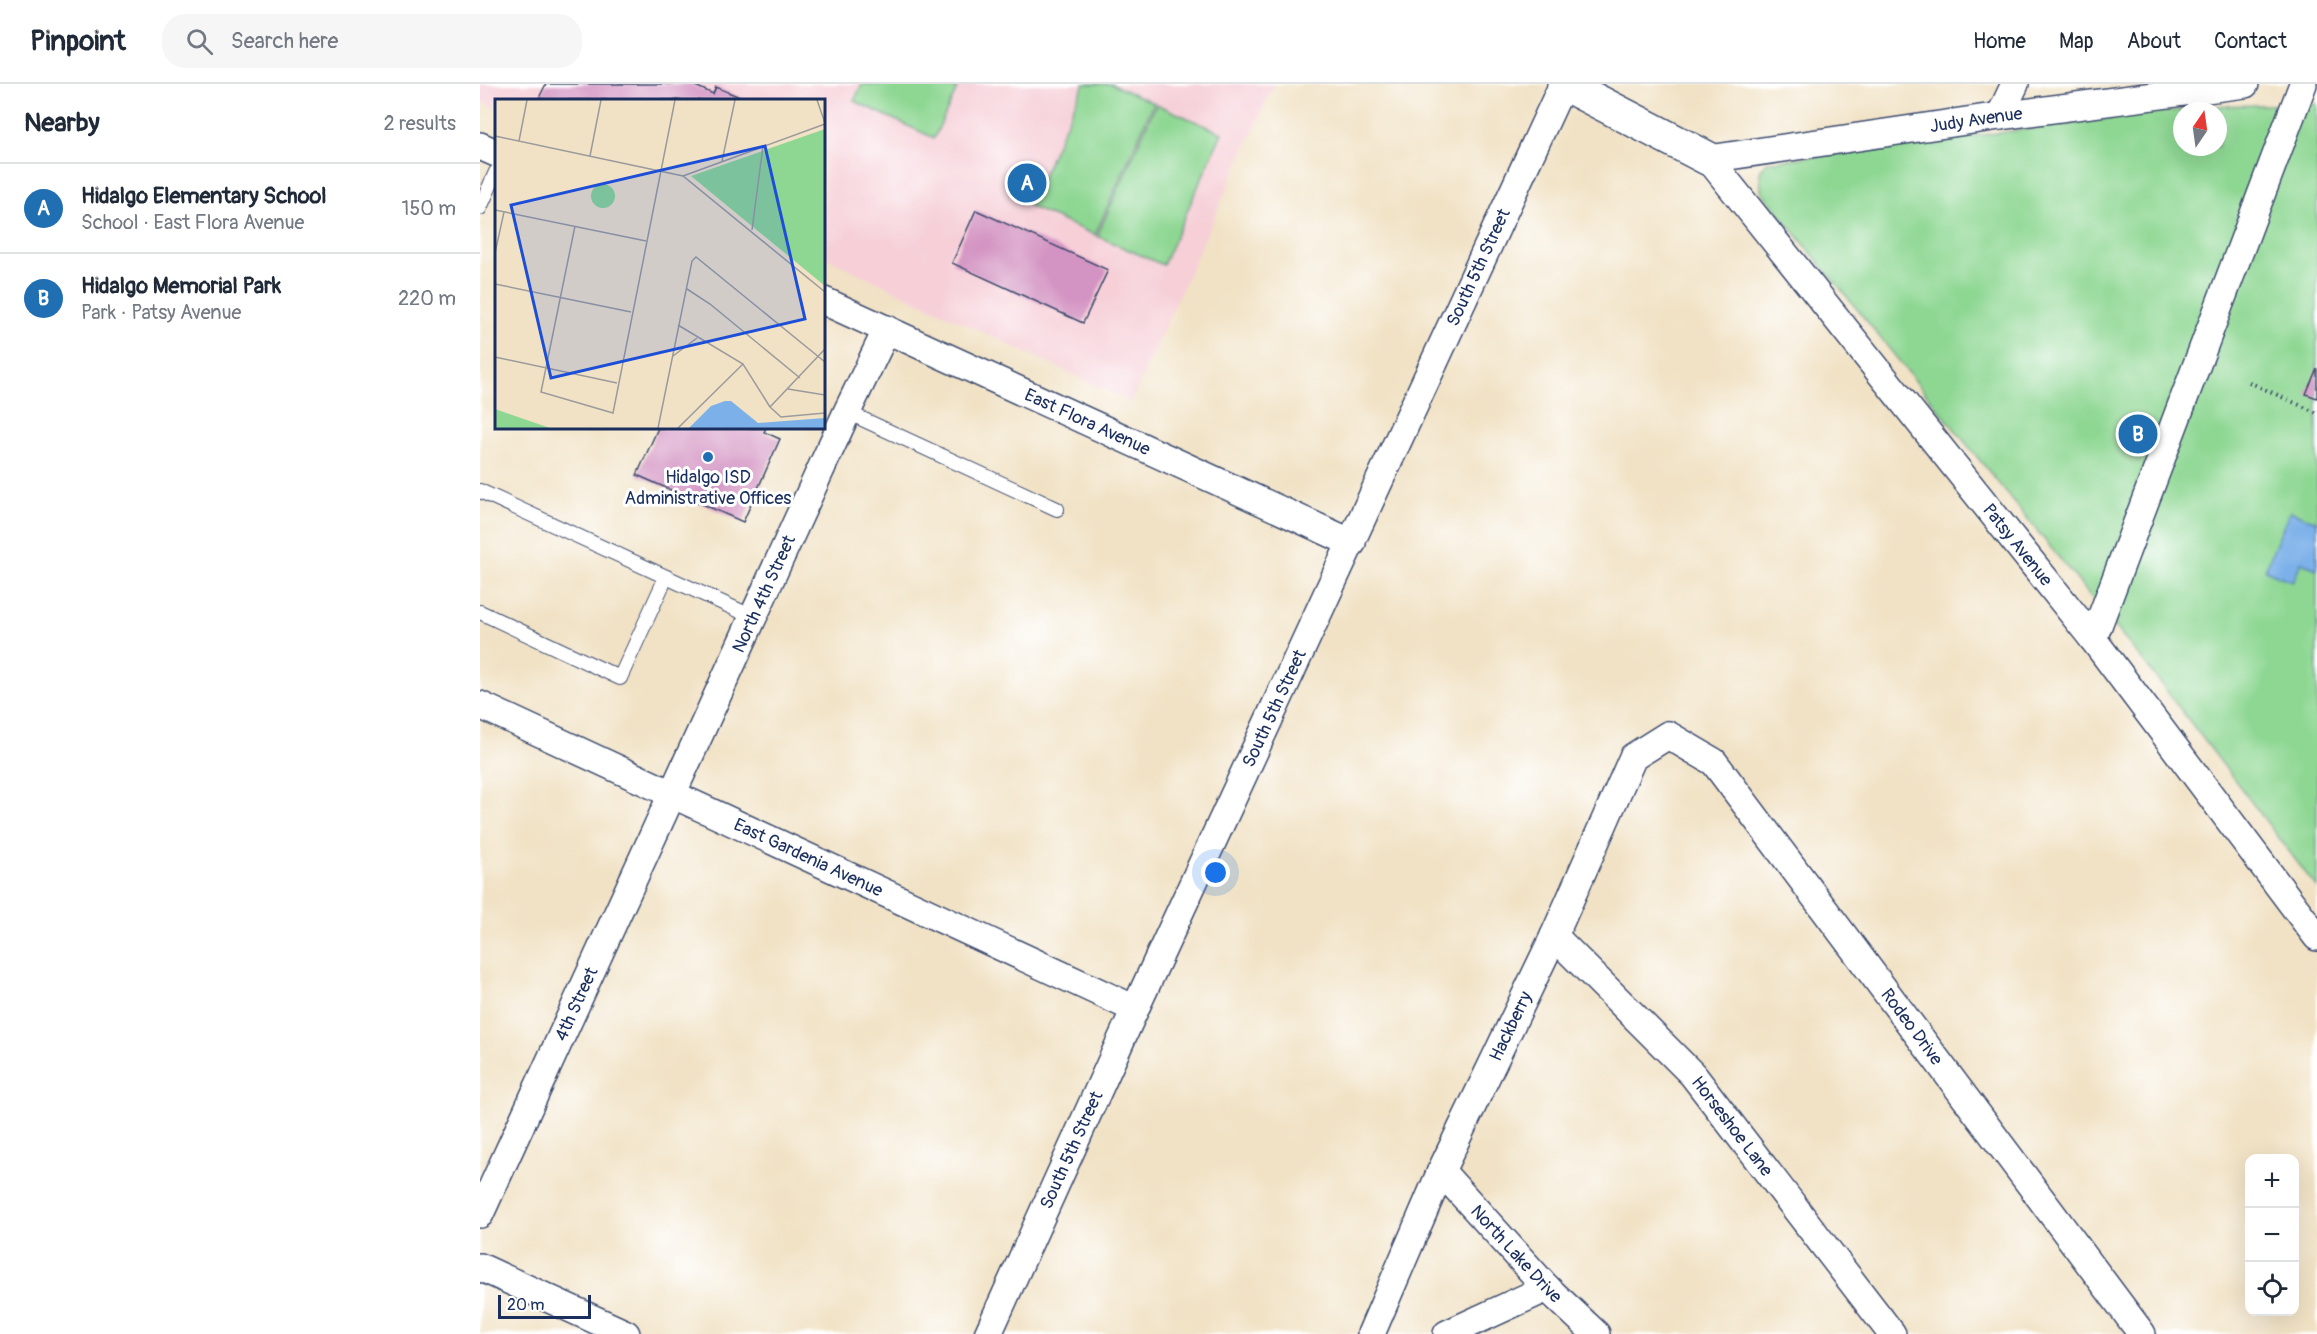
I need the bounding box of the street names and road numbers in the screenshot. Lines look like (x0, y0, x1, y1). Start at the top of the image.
street label: Judy Avenue (1928, 102, 2024, 138)
street label: South 5th Street (1441, 204, 1516, 330)
street label: East Flora Avenue (1021, 383, 1154, 461)
street label: Patsy Avenue (1978, 499, 2058, 591)
street label: North 4th Street (727, 531, 801, 656)
street label: South 5th Street (1237, 645, 1312, 771)
street label: East Gardenia Avenue (730, 813, 887, 902)
street label: 4th Street (549, 963, 603, 1045)
street label: Rodeo Drive (1876, 984, 1948, 1070)
street label: Hackberry (1484, 987, 1537, 1065)
street label: Horseshoe Lane (1686, 1071, 1778, 1181)
street label: South 5th Street (1035, 1087, 1108, 1213)
street label: North Lake Drive (1466, 1200, 1567, 1308)

